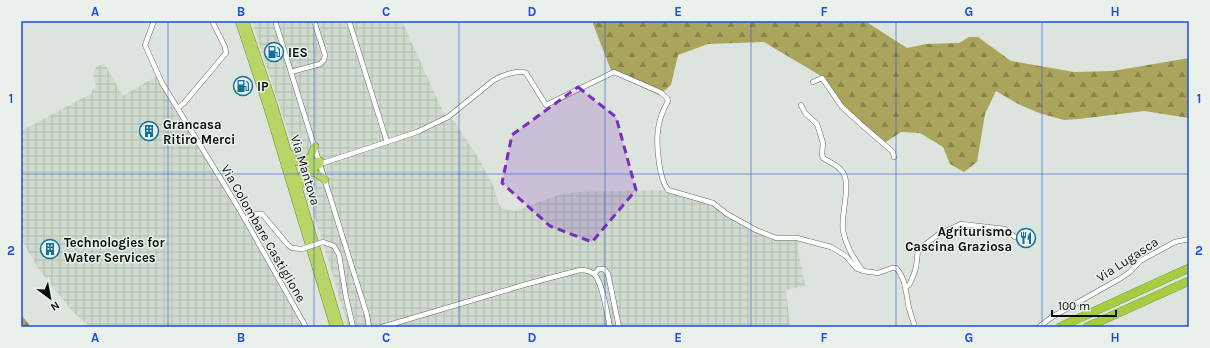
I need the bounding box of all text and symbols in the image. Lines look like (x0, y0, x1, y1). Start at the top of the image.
text: A (91, 4, 99, 19)
text: B (237, 4, 245, 19)
text: C (382, 4, 390, 19)
text: D (528, 4, 537, 19)
text: E (674, 4, 682, 19)
text: F (820, 4, 828, 19)
text: G (965, 4, 973, 19)
text: H (1110, 4, 1120, 19)
fuel station icon: IES (263, 41, 285, 63)
place label: IES (288, 45, 308, 60)
fuel station icon: IP (232, 75, 254, 97)
place label: IP (257, 79, 269, 94)
text: 1 (9, 91, 13, 106)
text: 1 (1197, 91, 1201, 106)
place label: Grancasa Ritiro Merci (163, 117, 235, 147)
building icon: Grancasa Ritiro Merci (138, 120, 160, 142)
street label: Via Mantova (288, 133, 323, 207)
street label: Via Colombare Castiglione (218, 162, 309, 305)
place label: Agriturismo Cascina Graziosa (905, 224, 1012, 254)
restaurant icon: Agriturismo Cascina Graziosa (1015, 227, 1037, 249)
street label: Via Lugasca (1094, 234, 1161, 285)
place label: Technologies for Water Services (64, 235, 165, 265)
building icon: Technologies for Water Services (39, 238, 61, 260)
text: 2 (7, 243, 15, 258)
text: 2 (1195, 243, 1203, 258)
north arrow (30, 278, 70, 318)
scale bar (1052, 292, 1116, 318)
text: N (48, 298, 62, 314)
text: 100 m (1058, 299, 1090, 313)
text: A (91, 330, 99, 345)
text: B (237, 330, 245, 345)
text: C (382, 330, 390, 345)
text: D (528, 330, 537, 345)
text: E (674, 330, 682, 345)
text: F (820, 330, 828, 345)
text: G (965, 330, 973, 345)
text: H (1110, 330, 1120, 345)

